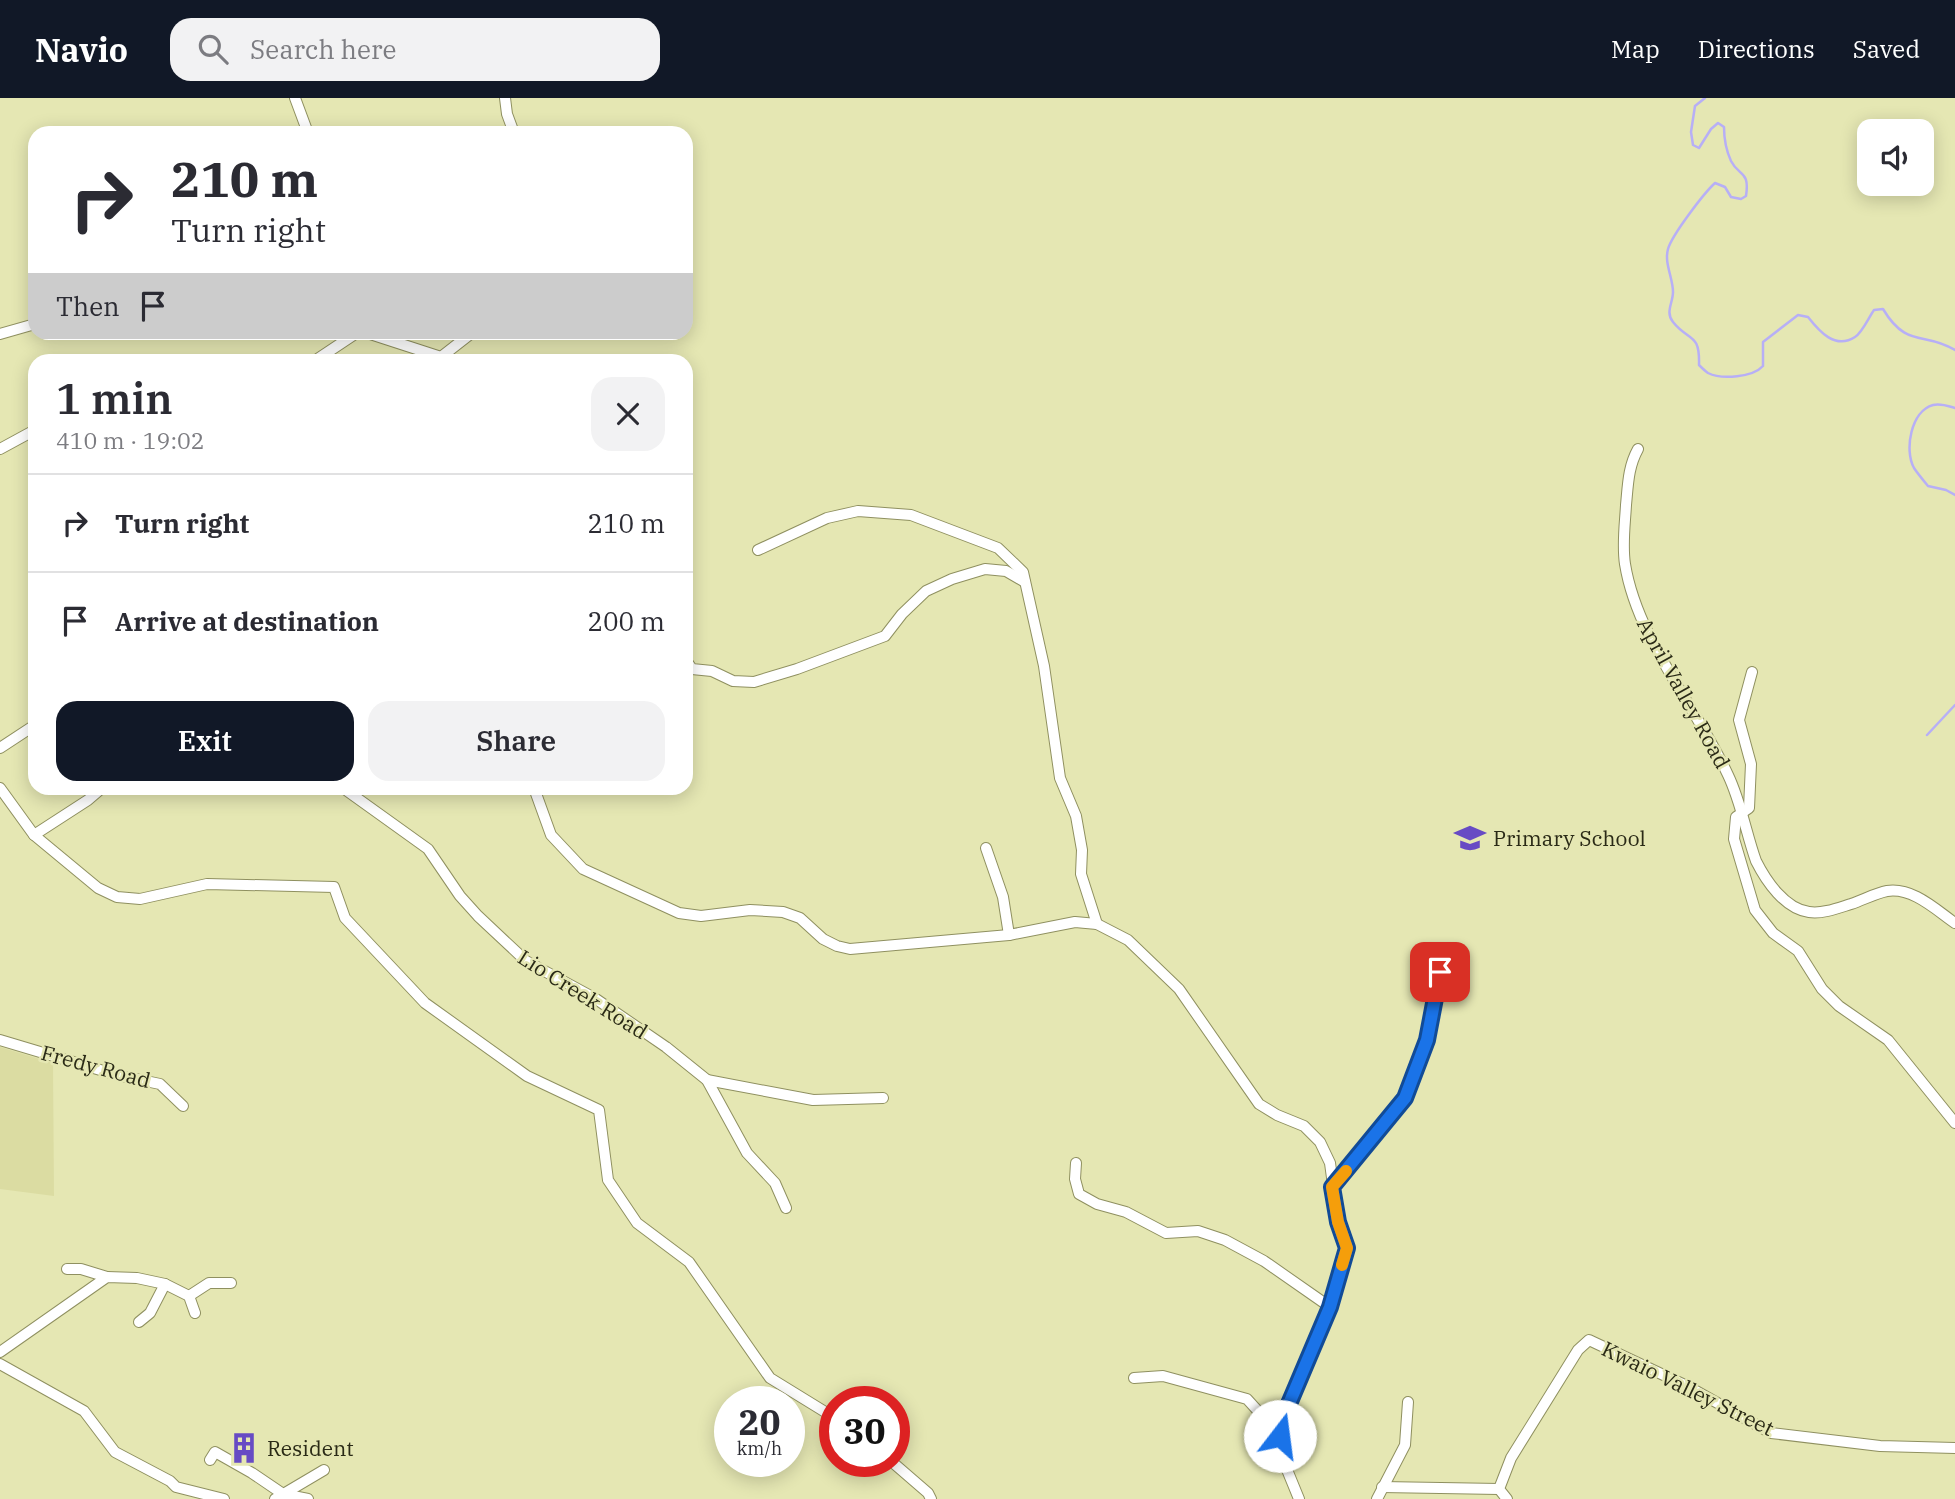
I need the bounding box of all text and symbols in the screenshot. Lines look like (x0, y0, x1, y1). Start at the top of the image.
search box (170, 18, 660, 81)
text: Navio (35, 28, 128, 71)
icon: search (194, 30, 232, 68)
text: Search here (250, 32, 396, 66)
text: Map (1611, 33, 1660, 65)
text: Directions (1698, 33, 1815, 65)
text: Saved (1853, 33, 1920, 65)
map controls (1857, 119, 1934, 196)
button: sound (1857, 119, 1934, 196)
text: 210 m (171, 147, 318, 210)
icon: right (56, 154, 147, 245)
text: Turn right (171, 209, 326, 251)
icon: arrive (134, 287, 172, 325)
text: Then (56, 289, 120, 323)
text: 1 min (56, 371, 173, 426)
button: close (591, 377, 665, 451)
text: 410 m · 19:02 (56, 425, 205, 455)
icon: right (56, 504, 94, 542)
text: Turn right (115, 506, 249, 540)
text: 210 m (587, 506, 665, 540)
icon: arrive (56, 602, 94, 640)
text: Arrive at destination (115, 604, 379, 638)
text: 200 m (587, 604, 665, 638)
street label: April Valley Road (1631, 613, 1737, 774)
button: Exit (56, 701, 354, 781)
button: Share (368, 701, 665, 781)
school or university icon: Primary School (1453, 821, 1487, 855)
place label: Primary School (1493, 824, 1646, 852)
pin (1410, 942, 1470, 1002)
street label: Lio Creek Road (513, 943, 653, 1045)
icon: arrive (1421, 953, 1459, 991)
street label: Fredy Road (38, 1038, 154, 1094)
street label: Kwaio Valley Street (1597, 1334, 1779, 1442)
speed limit sign: 30 (819, 1386, 910, 1477)
text: 20 (738, 1399, 781, 1445)
position arrow (1243, 1399, 1317, 1473)
building icon: Resident (227, 1431, 261, 1465)
place label: Resident (267, 1434, 354, 1462)
text: km/h (737, 1437, 782, 1460)

